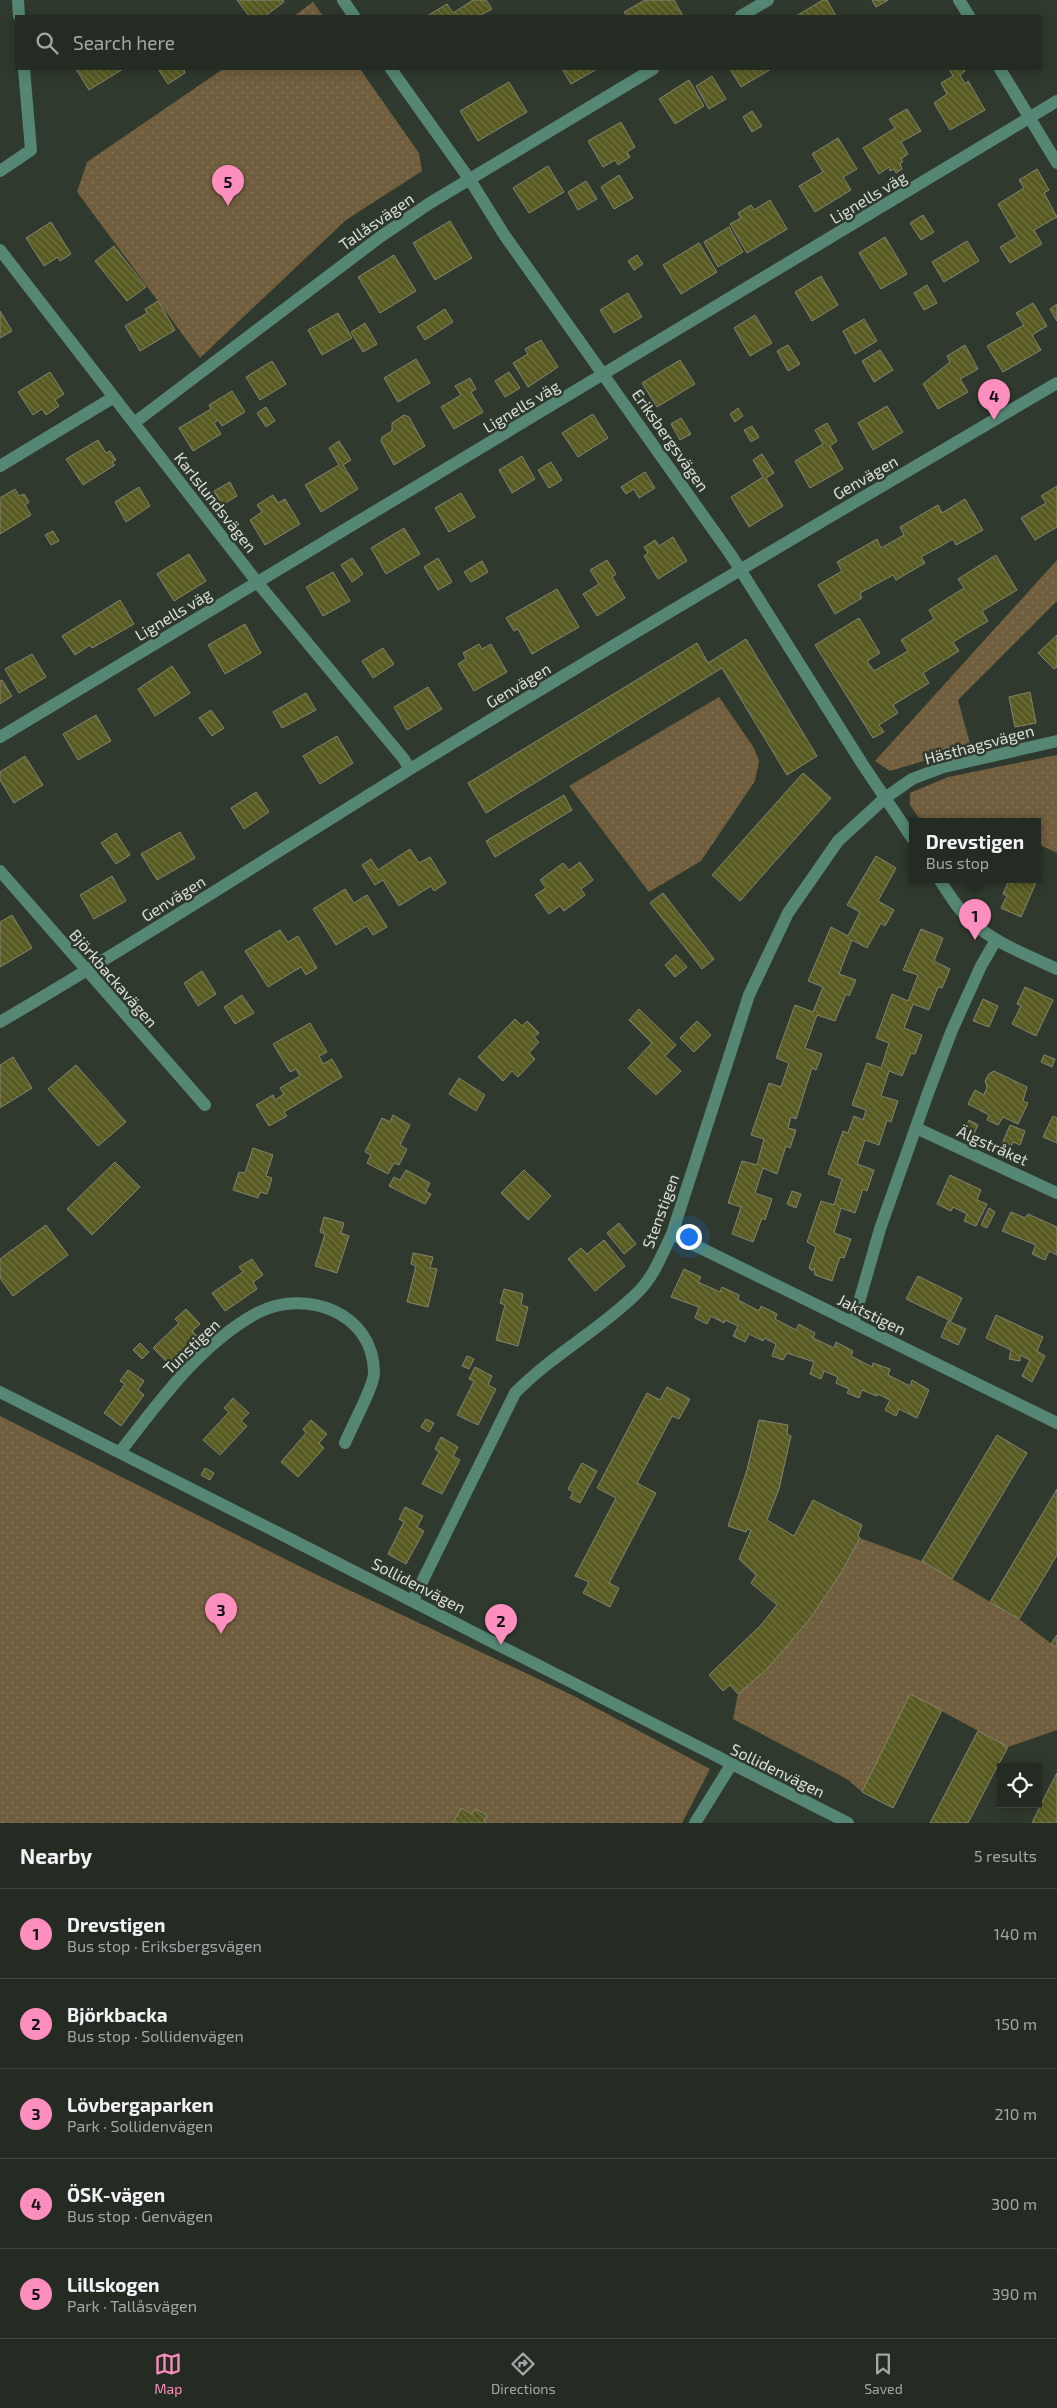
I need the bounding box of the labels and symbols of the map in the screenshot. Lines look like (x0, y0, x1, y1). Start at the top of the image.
pin: 5 (212, 165, 244, 206)
street label: Lignells väg (826, 167, 910, 227)
street label: Tallåsvägen (335, 188, 417, 254)
street label: Lignells väg (479, 376, 563, 436)
pin: 4 (978, 379, 1010, 420)
street label: Eriksbergsvägen (629, 385, 713, 495)
street label: Karlslundsvägen (171, 448, 261, 556)
street label: Genvägen (829, 451, 901, 503)
street label: Lignells väg (131, 584, 215, 644)
street label: Genvägen (482, 658, 554, 712)
street label: Hästhagsvägen (922, 720, 1036, 768)
street label: Genvägen (137, 871, 209, 925)
pin: 1 (959, 899, 991, 940)
street label: Björkbackavägen (65, 925, 162, 1032)
street label: Älgstråket (955, 1121, 1031, 1169)
street label: Stenstigen (638, 1171, 682, 1251)
your location (676, 1224, 702, 1250)
street label: Jaktstigen (835, 1289, 909, 1339)
street label: Tunstigen (159, 1314, 223, 1378)
street label: Sollidenvägen (369, 1553, 469, 1617)
pin: 3 (205, 1593, 237, 1634)
pin: 2 (485, 1604, 517, 1645)
street label: Sollidenvägen (728, 1739, 828, 1801)

